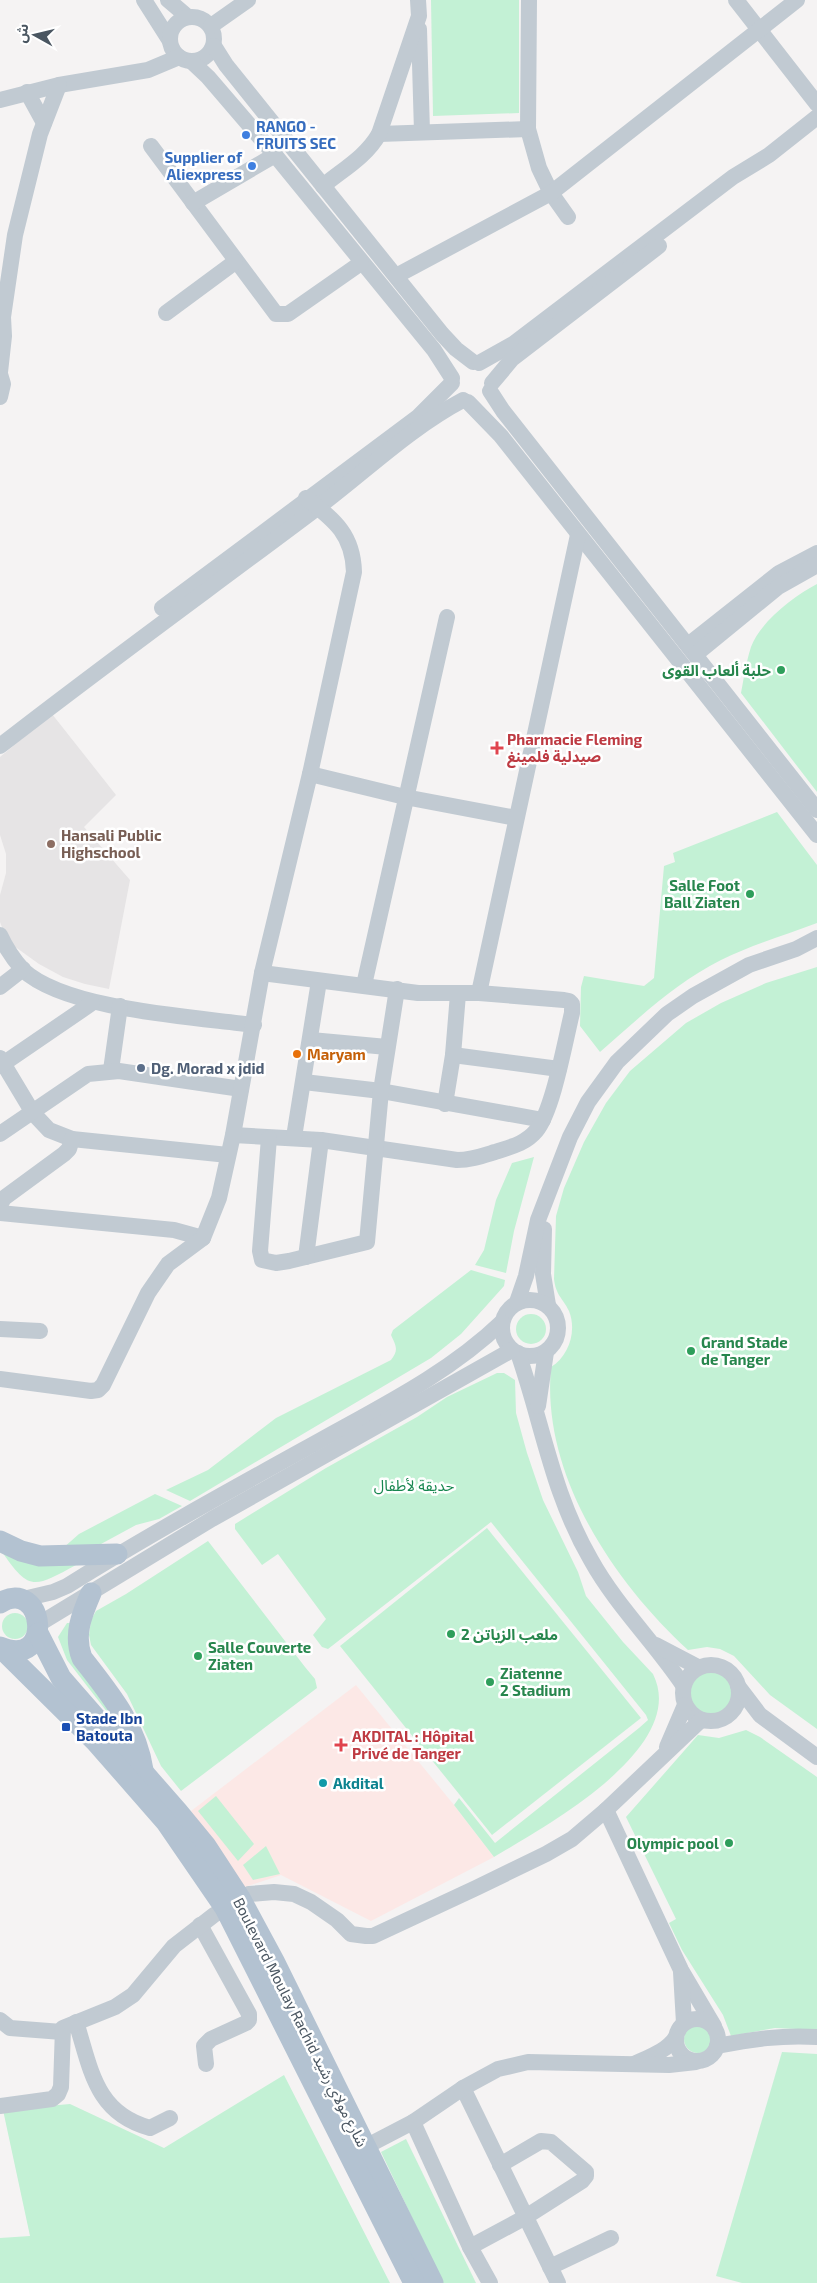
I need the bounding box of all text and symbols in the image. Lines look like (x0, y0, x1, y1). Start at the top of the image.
north arrow (10, 10, 60, 60)
text: ش (12, 22, 31, 44)
place label: RANGO - FRUITS SEC (256, 117, 336, 152)
marker: RANGO - FRUITS SEC (240, 129, 252, 141)
place label: Supplier of Aliexpress (165, 148, 243, 183)
marker: Supplier of Aliexpress (246, 160, 258, 172)
place label: حلبة ألعاب القوى (662, 661, 772, 680)
marker: حلبة ألعاب القوى (775, 664, 787, 676)
place label: Pharmacie Fleming صيدلية فلمينغ (507, 730, 643, 768)
marker: Pharmacie Fleming صيدلية فلمينغ (491, 742, 503, 754)
place label: Hansali Public Highschool (61, 826, 162, 861)
marker: Hansali Public Highschool (45, 838, 57, 850)
place label: Salle Foot Ball Ziaten (664, 876, 740, 911)
marker: Salle Foot Ball Ziaten (744, 888, 756, 900)
place label: Maryam (307, 1045, 366, 1064)
marker: Maryam (291, 1048, 303, 1060)
place label: Dg. Morad x jdid (151, 1059, 265, 1077)
marker: Dg. Morad x jdid (135, 1062, 147, 1074)
place label: Grand Stade de Tanger (701, 1333, 788, 1368)
marker: Grand Stade de Tanger (685, 1345, 697, 1357)
park label: حديقة لأطفال (374, 1476, 454, 1495)
place label: ملعب الزياتن 2 (461, 1625, 558, 1644)
marker: ملعب الزياتن 2 (445, 1628, 457, 1640)
place label: Salle Couverte Ziaten (208, 1638, 311, 1673)
marker: Salle Couverte Ziaten (192, 1650, 204, 1662)
place label: Ziatenne 2 Stadium (500, 1664, 571, 1699)
marker: Ziatenne 2 Stadium (484, 1676, 496, 1688)
place label: Stade Ibn Batouta (76, 1709, 142, 1744)
marker: Stade Ibn Batouta (60, 1721, 72, 1733)
place label: AKDITAL : Hôpital Privé de Tanger (352, 1727, 474, 1762)
marker: AKDITAL : Hôpital Privé de Tanger (334, 1738, 348, 1752)
place label: Akdital (333, 1774, 384, 1792)
marker: Akdital (317, 1777, 329, 1789)
place label: Olympic pool (627, 1834, 719, 1853)
marker: Olympic pool (723, 1837, 735, 1849)
street label: Boulevard Moulay Rachid شارع مولاي رشيد (226, 1894, 372, 2152)

